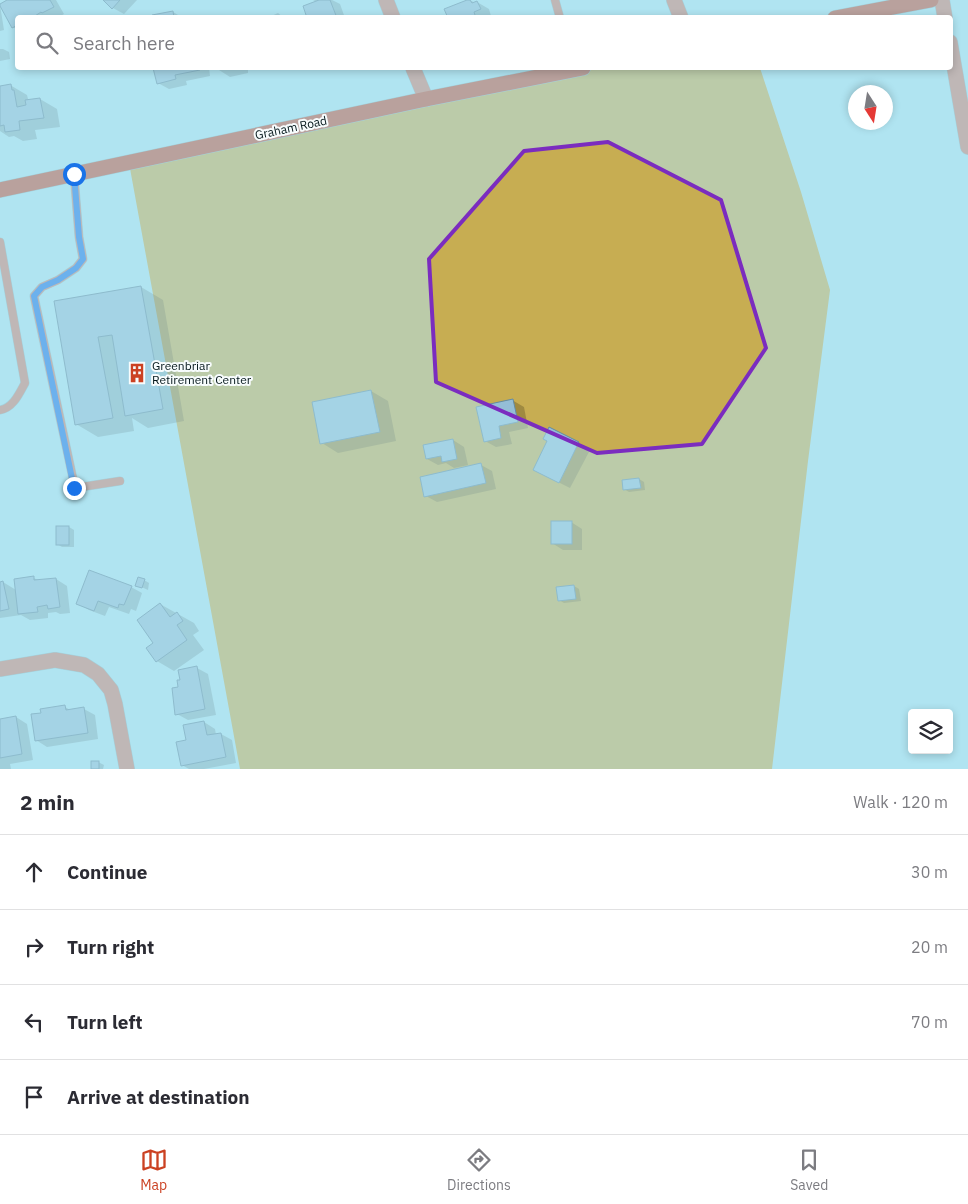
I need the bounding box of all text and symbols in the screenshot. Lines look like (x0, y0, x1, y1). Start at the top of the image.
search box (15, 15, 953, 70)
icon: search (33, 29, 61, 57)
text: Search here (73, 31, 175, 55)
north arrow (848, 85, 893, 130)
street label: Graham Road (254, 113, 328, 142)
route start (63, 163, 86, 186)
place label: Greenbriar Retirement Center (152, 358, 252, 387)
building icon: Greenbriar Retirement Center (126, 362, 148, 384)
route end (63, 477, 86, 500)
map controls (908, 709, 953, 754)
button: layers (908, 709, 953, 754)
text: 2 min (20, 788, 75, 816)
text: Walk · 120 m (853, 792, 948, 812)
icon: ahead (20, 858, 48, 886)
text: Continue (67, 860, 147, 884)
text: 30 m (911, 862, 948, 882)
icon: right (20, 933, 48, 961)
text: Turn right (67, 935, 154, 959)
text: 20 m (911, 937, 948, 957)
icon: left (20, 1008, 48, 1036)
text: Turn left (67, 1010, 143, 1034)
text: 70 m (911, 1012, 948, 1032)
icon: arrive (20, 1083, 48, 1111)
text: Arrive at destination (67, 1085, 250, 1109)
tab: Map (140, 1146, 168, 1194)
tab: Directions (447, 1146, 511, 1194)
tab: Saved (790, 1146, 828, 1194)

